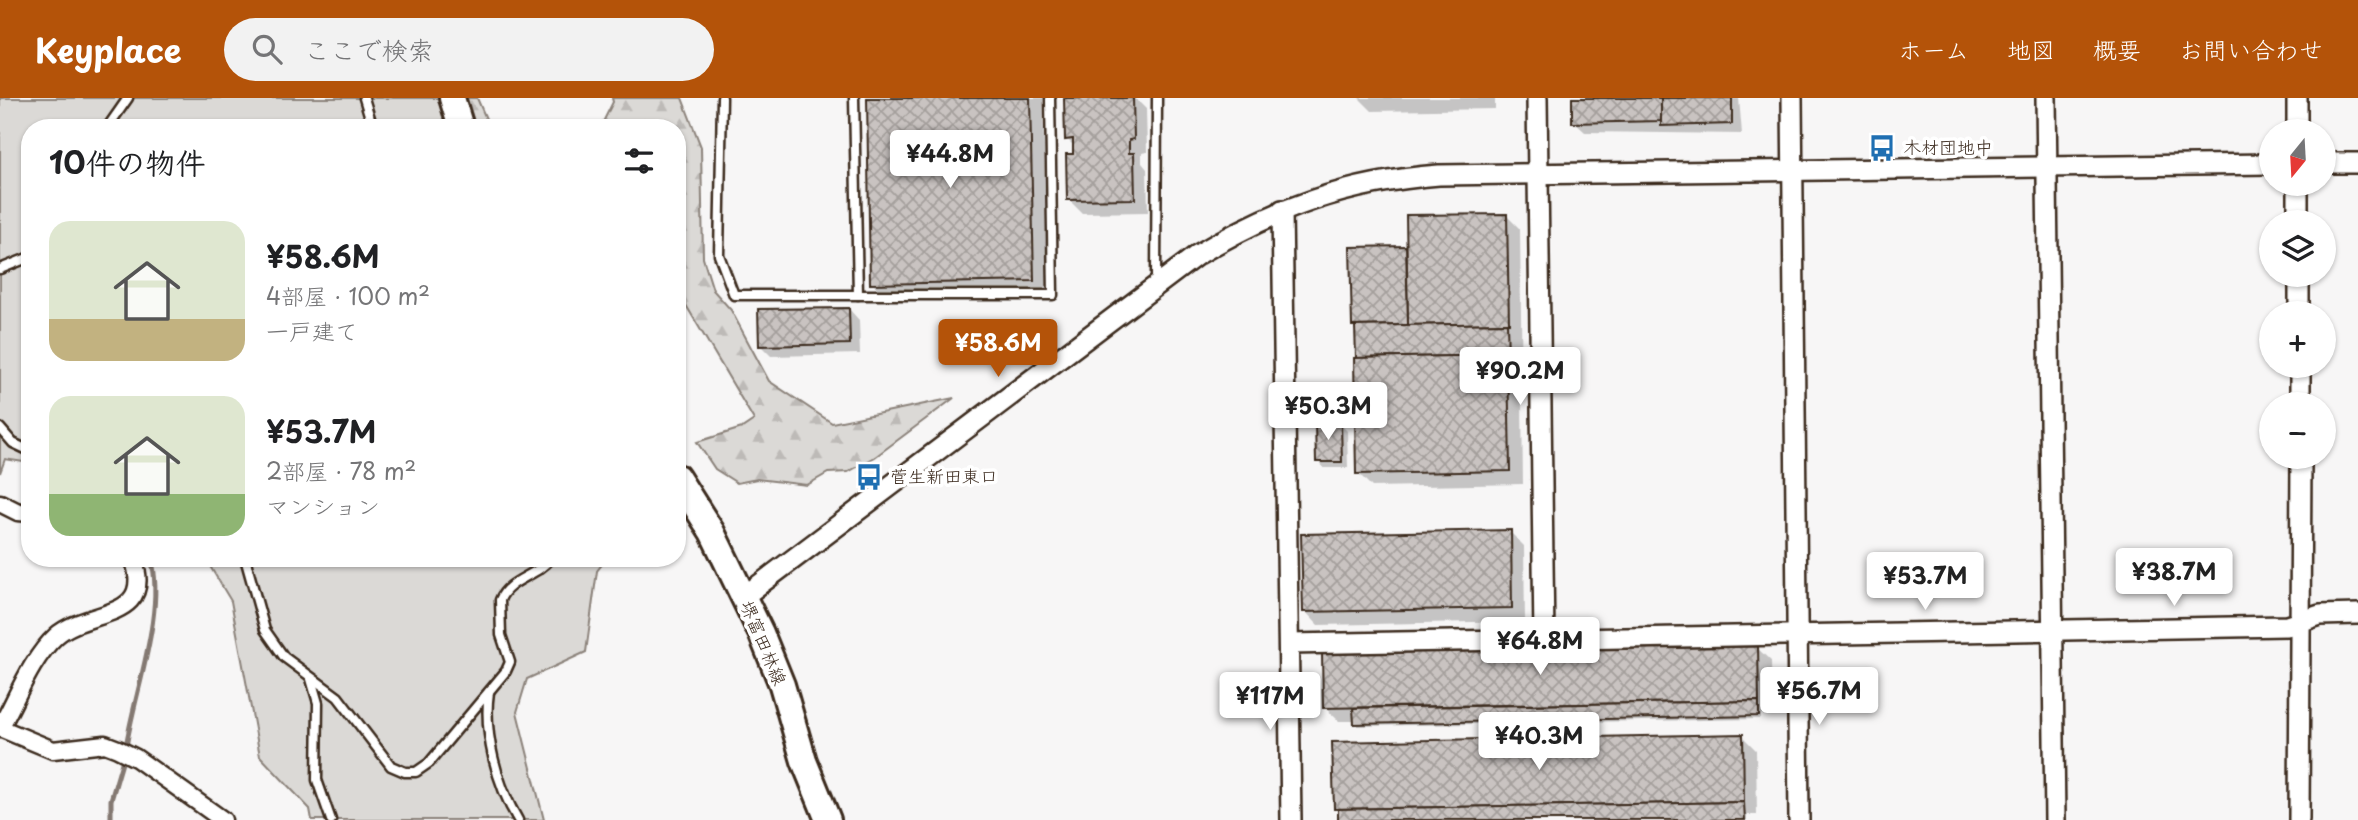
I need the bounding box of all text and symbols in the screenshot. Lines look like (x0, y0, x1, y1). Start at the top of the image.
search box (224, 18, 714, 81)
text: Keyplace (35, 24, 182, 74)
icon: search (248, 30, 286, 68)
text: ここで検索 (304, 30, 434, 69)
text: ホーム (1898, 31, 1969, 67)
text: 地図 (2007, 31, 2055, 67)
text: 概要 (2093, 31, 2141, 67)
text: お問い合わせ (2179, 31, 2323, 67)
north arrow (2259, 119, 2336, 196)
map controls (2259, 119, 2336, 469)
pin: ¥44.8M (893, 130, 1007, 190)
bus stop icon: 木材団地中 (1867, 133, 1897, 163)
place label: 木材団地中 (1903, 133, 1993, 160)
text: ¥44.8M (906, 135, 994, 170)
text: 10件の物件 (49, 139, 206, 184)
icon: filters (620, 142, 658, 180)
button: layers (2259, 210, 2336, 287)
text: ¥58.6M (266, 233, 380, 278)
icon: home (105, 249, 189, 333)
text: 4部屋 · 100 m² (266, 278, 430, 313)
button: + (2259, 301, 2336, 378)
text: 一戸建て (266, 313, 358, 348)
pin: ¥58.6M (941, 320, 1055, 379)
text: ¥58.6M (954, 324, 1042, 359)
pin: ¥90.2M (1463, 348, 1577, 407)
text: ¥90.2M (1476, 352, 1564, 387)
pin: ¥50.3M (1271, 382, 1385, 442)
text: ¥50.3M (1284, 387, 1372, 422)
button: − (2259, 392, 2336, 469)
text: ¥53.7M (266, 408, 376, 453)
icon: home (105, 424, 189, 508)
text: 2部屋 · 78 m² (266, 453, 416, 488)
bus stop icon: 菅生新田東口 (854, 462, 884, 492)
place label: 菅生新田東口 (890, 462, 998, 489)
text: マンション (266, 488, 380, 523)
pin: ¥38.7M (2117, 548, 2231, 608)
pin: ¥53.7M (1868, 552, 1982, 612)
text: ¥38.7M (2132, 553, 2216, 588)
text: ¥53.7M (1883, 557, 1967, 592)
street label: 堺富田林線 (734, 596, 794, 689)
pin: ¥64.8M (1483, 618, 1597, 677)
text: ¥64.8M (1497, 622, 1583, 657)
pin: ¥56.7M (1762, 668, 1876, 727)
pin: ¥117M (1221, 672, 1319, 732)
text: ¥56.7M (1776, 672, 1862, 707)
text: ¥117M (1235, 677, 1305, 712)
pin: ¥40.3M (1482, 712, 1596, 772)
text: ¥40.3M (1494, 717, 1584, 752)

